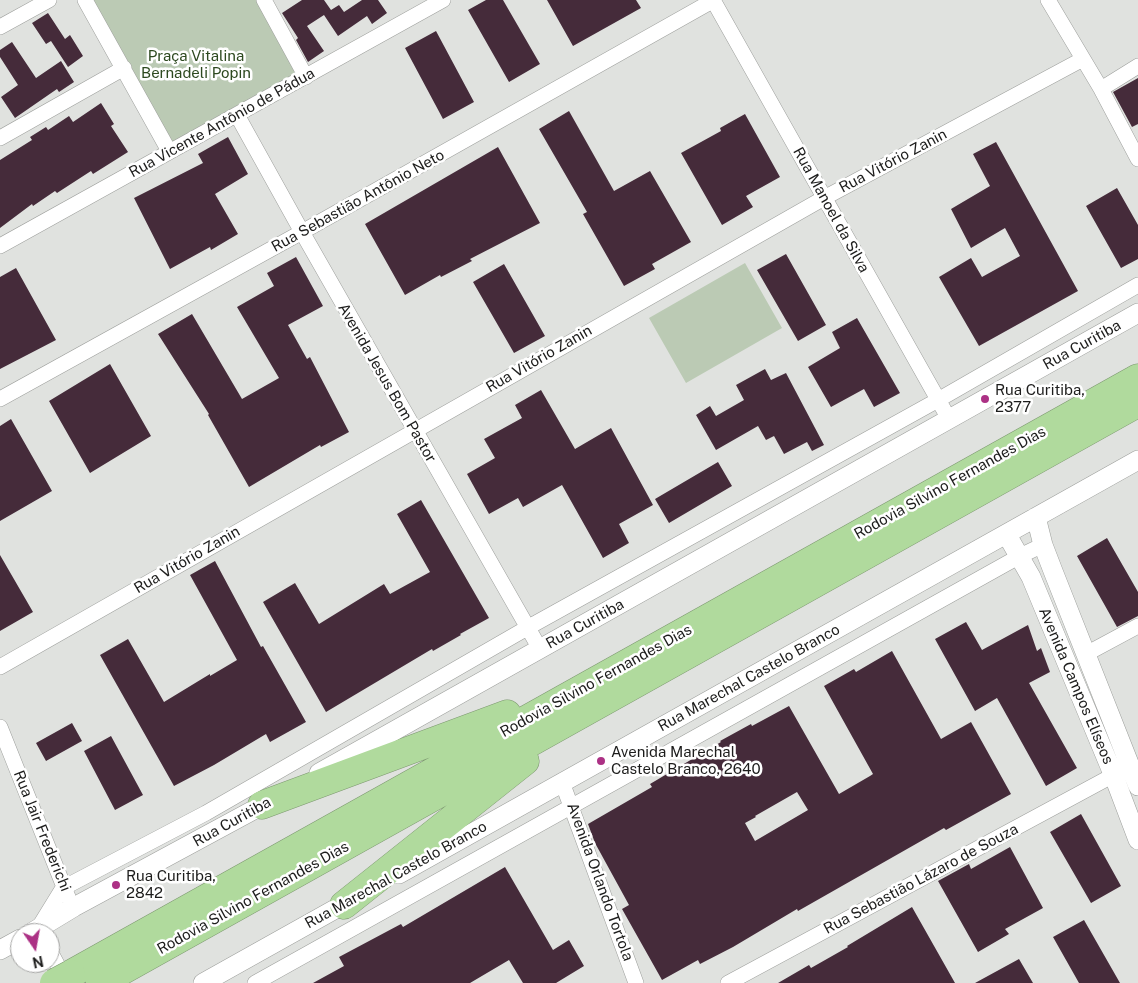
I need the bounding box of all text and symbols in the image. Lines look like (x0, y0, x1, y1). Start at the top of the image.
park label: Praça Vitalina Bernadeli Popin (141, 47, 251, 82)
street label: Rua Vicente Antônio de Pádua (126, 64, 318, 182)
street label: Rua Vitório Zanin (836, 125, 950, 197)
street label: Rua Manoel da Silva (789, 144, 873, 276)
street label: Rua Sebastião Antônio Neto (268, 146, 448, 256)
street label: Avenida Jesus Bom Pastor (334, 300, 440, 466)
street label: Rua Curitiba (1040, 316, 1124, 374)
street label: Rua Vitório Zanin (483, 321, 595, 397)
place label: Rua Curitiba, 2377 (995, 381, 1085, 416)
marker: Rua Curitiba, 2377 (979, 393, 991, 405)
street label: Rodovia Silvino Fernandes Dias (851, 423, 1049, 543)
street label: Rua Vitório Zanin (131, 522, 243, 598)
street label: Rua Curitiba (543, 595, 627, 653)
street label: Avenida Campos Elíseos (1035, 605, 1117, 767)
street label: Rua Marechal Castelo Branco (655, 620, 843, 736)
street label: Rodovia Silvino Fernandes Dias (497, 621, 695, 741)
place label: Avenida Marechal Castelo Branco, 2640 (611, 743, 761, 778)
marker: Avenida Marechal Castelo Branco, 2640 (595, 755, 607, 767)
street label: Rua Jair Frederichi (10, 768, 74, 894)
street label: Rua Curitiba (190, 793, 274, 851)
street label: Avenida Orlando Tortola (563, 800, 637, 964)
street label: Rua Marechal Castelo Branco (302, 817, 490, 933)
street label: Rua Sebastião Lázaro de Souza (821, 820, 1021, 938)
street label: Rodovia Silvino Fernandes Dias (154, 838, 352, 958)
place label: Rua Curitiba, 2842 (126, 867, 216, 902)
marker: Rua Curitiba, 2842 (110, 879, 122, 891)
north arrow (10, 923, 60, 973)
text: N (31, 953, 45, 971)

